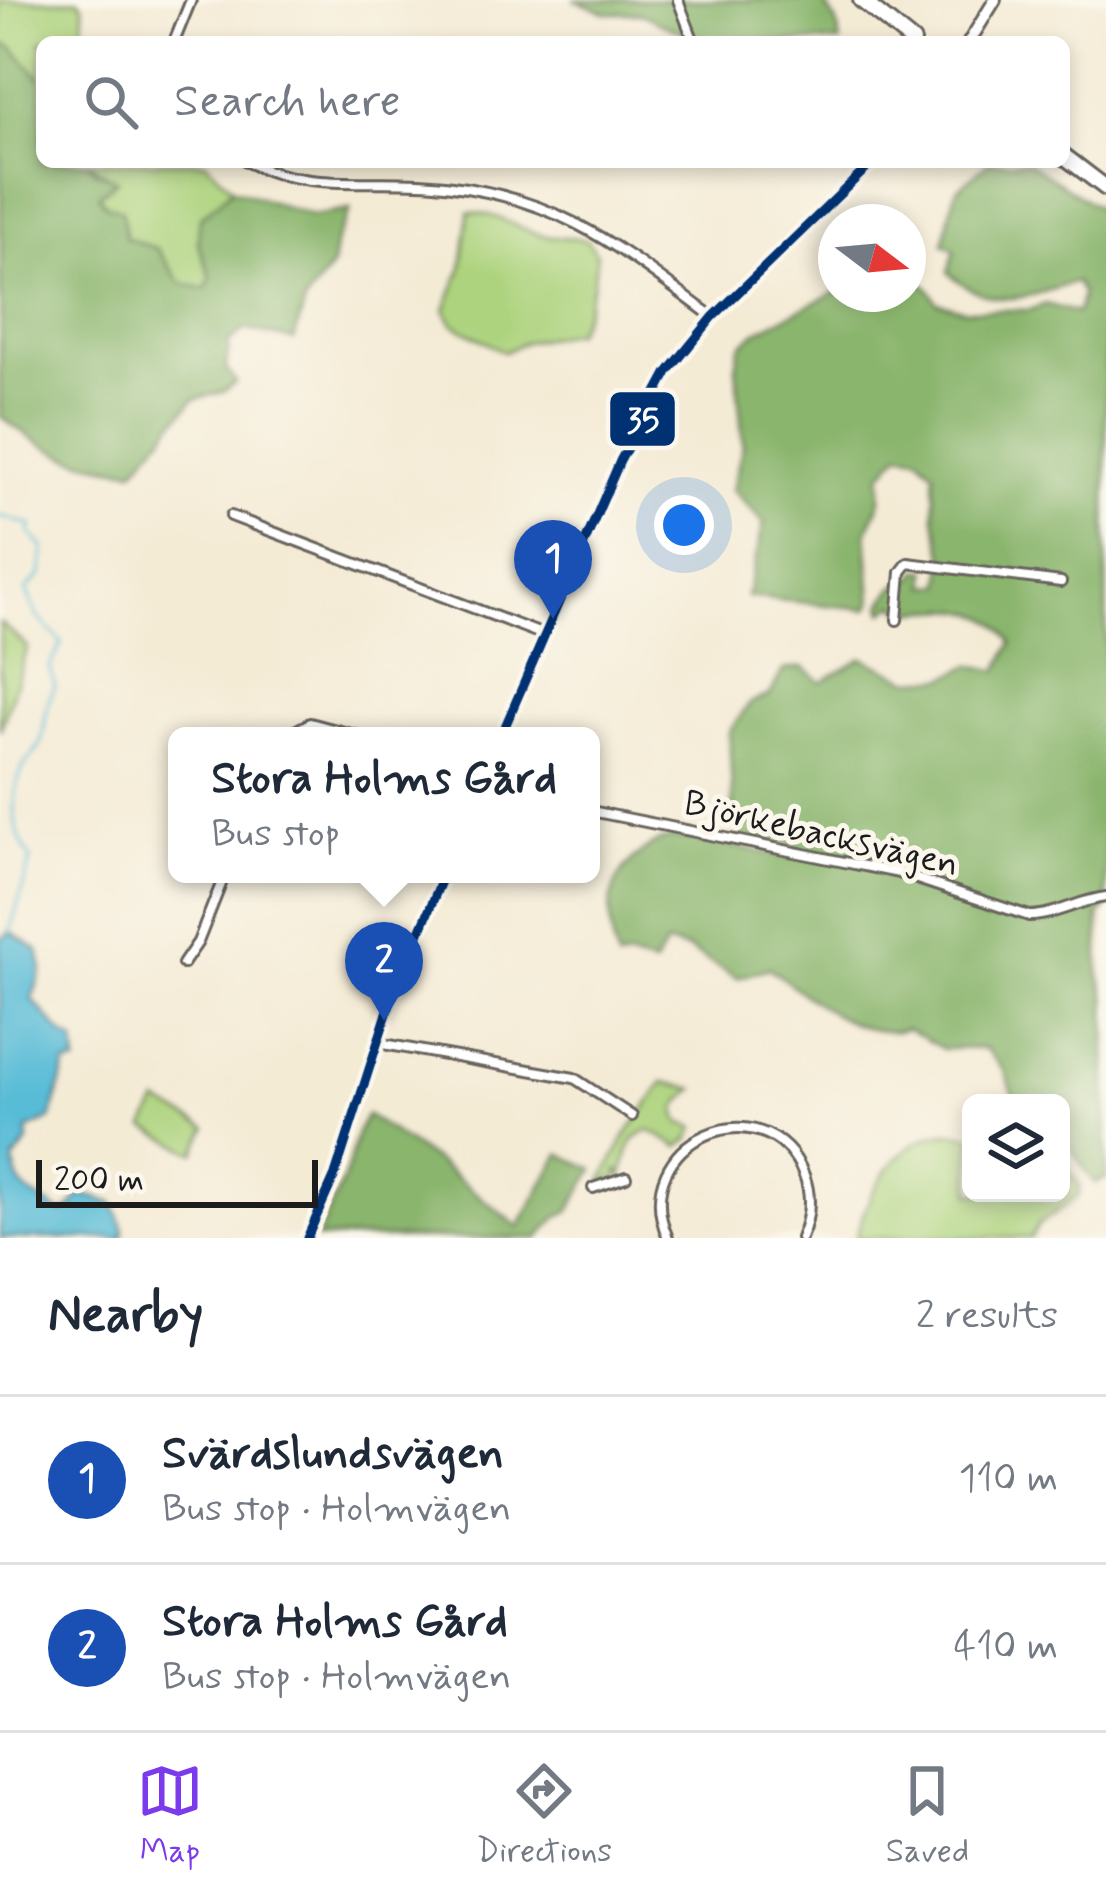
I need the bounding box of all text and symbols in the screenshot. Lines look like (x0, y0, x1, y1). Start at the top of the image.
search box (36, 36, 1070, 168)
icon: search (78, 69, 144, 135)
text: Search here (174, 73, 401, 132)
north arrow (818, 204, 926, 312)
line badge: 35 (608, 390, 677, 448)
text: 35 (627, 400, 659, 444)
your location (654, 495, 714, 555)
pin: 1 (514, 520, 592, 619)
popup (168, 727, 600, 883)
text: Stora Holms Gård (211, 750, 557, 809)
street label: Björkebacksvägen (679, 781, 963, 889)
text: Bus stop (211, 809, 340, 860)
pin: 2 (345, 922, 423, 1021)
map controls (962, 1094, 1070, 1202)
button: layers (962, 1094, 1070, 1202)
scale bar (36, 1154, 318, 1207)
text: 200 m (54, 1159, 144, 1203)
text: Nearby (48, 1283, 203, 1349)
text: 2 results (916, 1291, 1058, 1342)
text: Svärdslundsvägen (162, 1425, 504, 1484)
text: 1 (78, 1454, 96, 1505)
text: 110 m (959, 1454, 1058, 1505)
text: Bus stop · Holmvägen (162, 1484, 511, 1535)
text: Stora Holms Gård (162, 1593, 508, 1652)
text: 2 (77, 1622, 97, 1673)
text: 410 m (954, 1622, 1058, 1673)
text: Bus stop · Holmvägen (162, 1652, 511, 1703)
tab: Map (137, 1758, 203, 1874)
tab: Directions (476, 1758, 612, 1874)
tab: Saved (886, 1758, 969, 1874)

